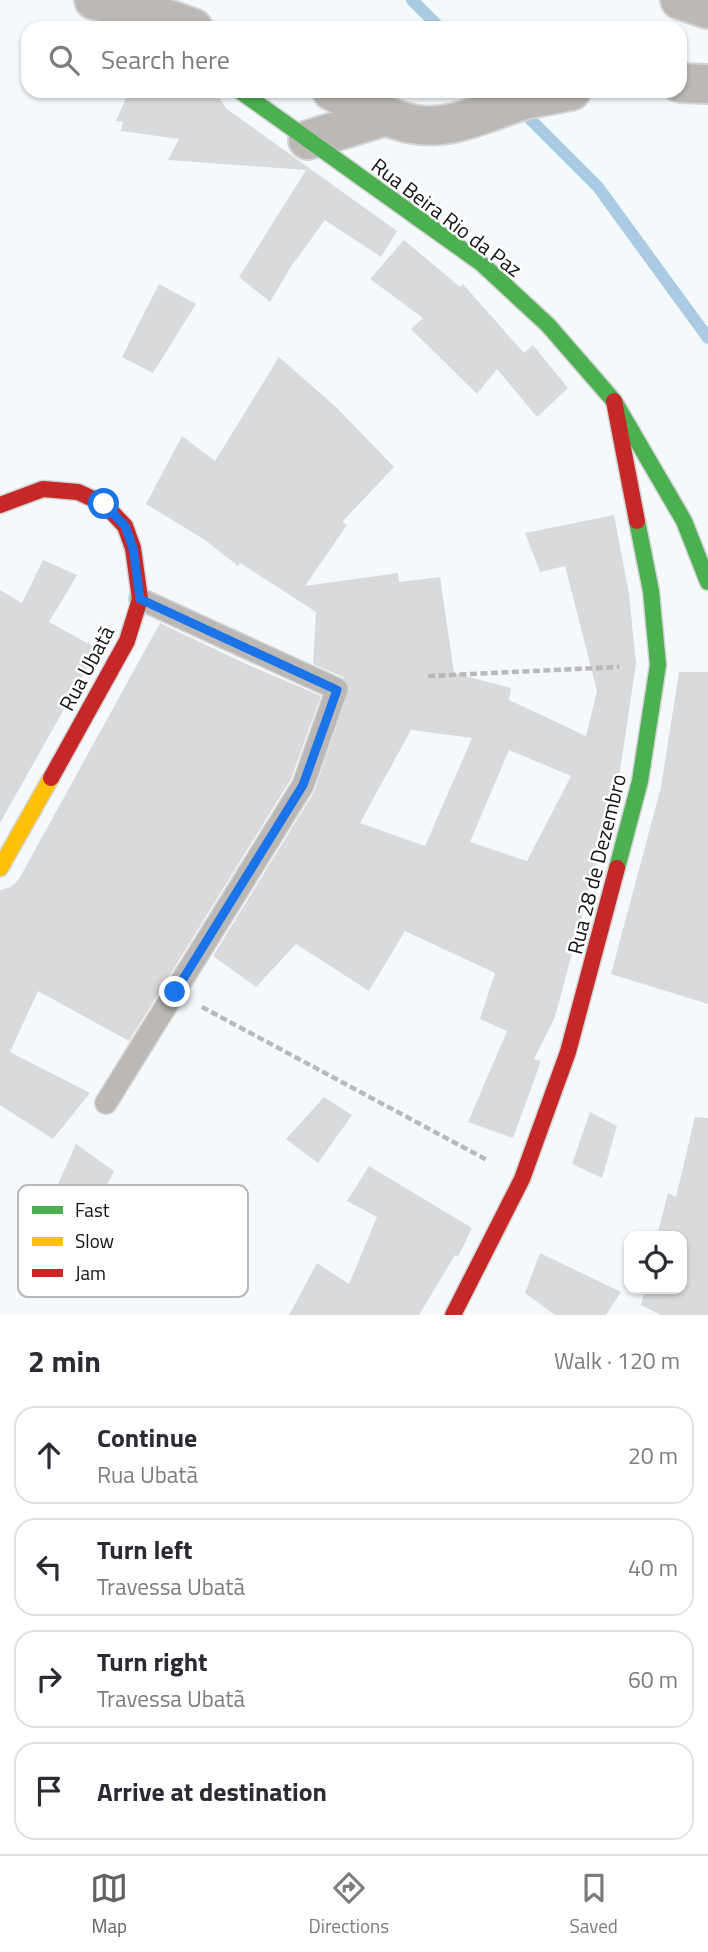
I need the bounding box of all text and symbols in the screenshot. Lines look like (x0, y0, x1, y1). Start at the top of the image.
search box (21, 21, 687, 98)
text: Search here (101, 40, 230, 79)
icon: search (45, 41, 83, 79)
street label: Rua Beira Rio da Paz (365, 150, 529, 284)
route start (88, 488, 119, 519)
street label: Rua Ubatã (50, 619, 122, 716)
street label: Rua 28 de Dezembro (558, 771, 634, 957)
route end (159, 976, 190, 1007)
legend (18, 1185, 248, 1297)
text: Fast (75, 1195, 110, 1224)
text: Slow (75, 1226, 114, 1255)
map controls (624, 1231, 687, 1294)
button: locate (624, 1231, 687, 1294)
text: Jam (75, 1258, 106, 1287)
text: 2 min (28, 1338, 101, 1384)
text: Walk · 120 m (554, 1343, 680, 1378)
text: Continue (97, 1418, 197, 1457)
icon: ahead (30, 1436, 68, 1474)
text: 20 m (628, 1438, 678, 1473)
text: Rua Ubatã (97, 1457, 198, 1492)
text: Turn left (97, 1530, 192, 1569)
icon: left (30, 1548, 68, 1586)
text: 40 m (628, 1550, 678, 1585)
text: Travessa Ubatã (97, 1569, 245, 1604)
text: Turn right (97, 1642, 208, 1681)
icon: right (30, 1660, 68, 1698)
text: 60 m (628, 1662, 678, 1697)
text: Travessa Ubatã (97, 1681, 245, 1716)
icon: arrive (30, 1772, 68, 1810)
text: Arrive at destination (97, 1772, 327, 1811)
tab: Map (90, 1869, 128, 1940)
tab: Directions (309, 1869, 389, 1940)
tab: Saved (569, 1869, 618, 1940)

